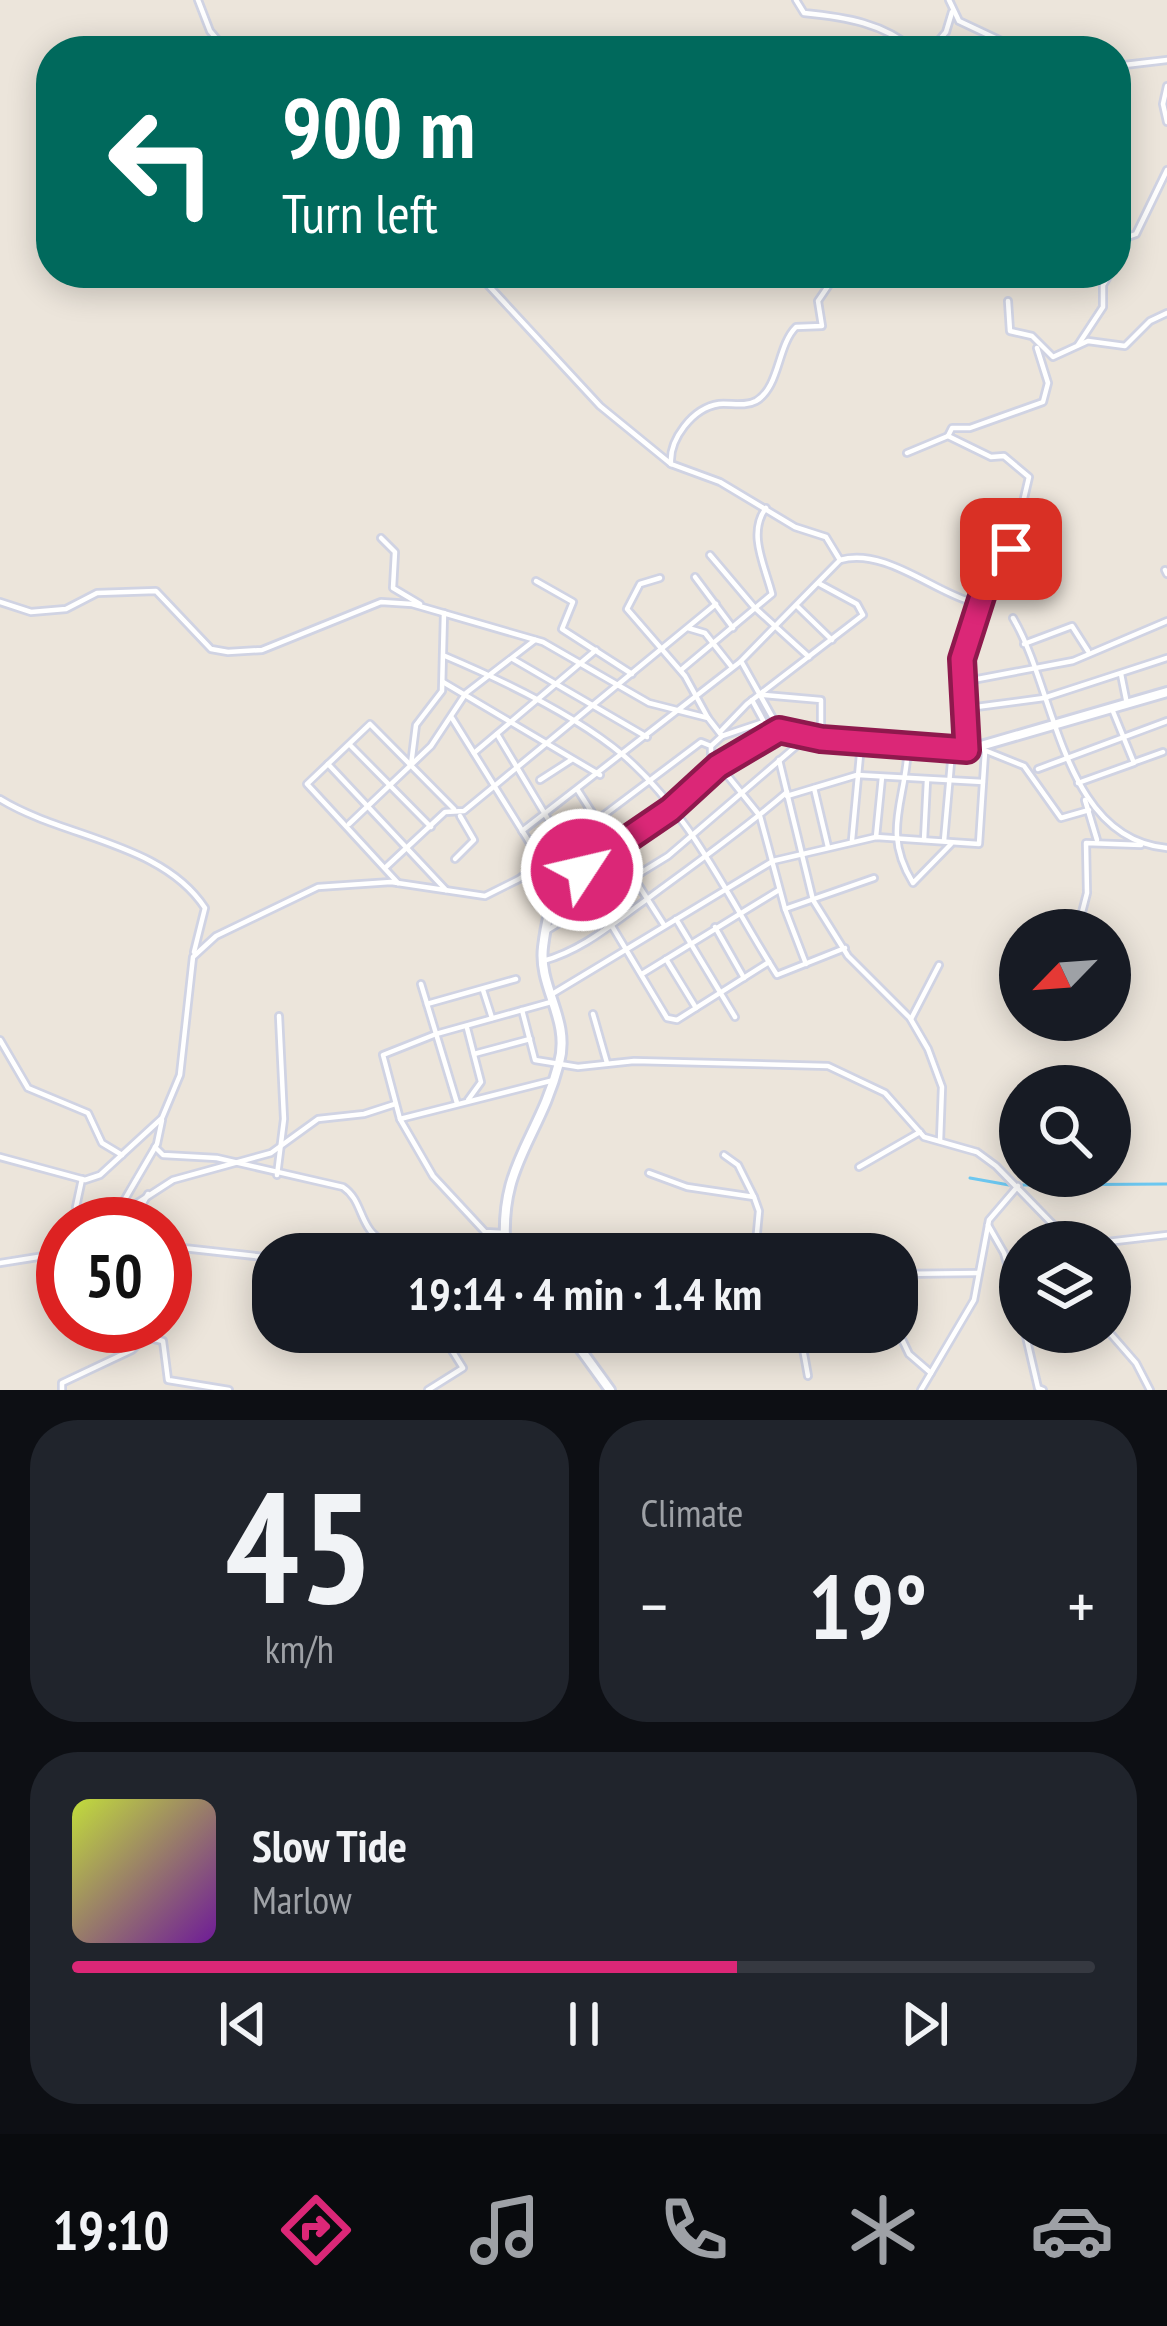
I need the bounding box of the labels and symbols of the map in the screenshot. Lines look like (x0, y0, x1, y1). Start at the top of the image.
pin (960, 498, 1062, 600)
position arrow (519, 807, 645, 933)
north arrow (999, 909, 1131, 1041)
speed limit sign: 50 (36, 1197, 192, 1353)

